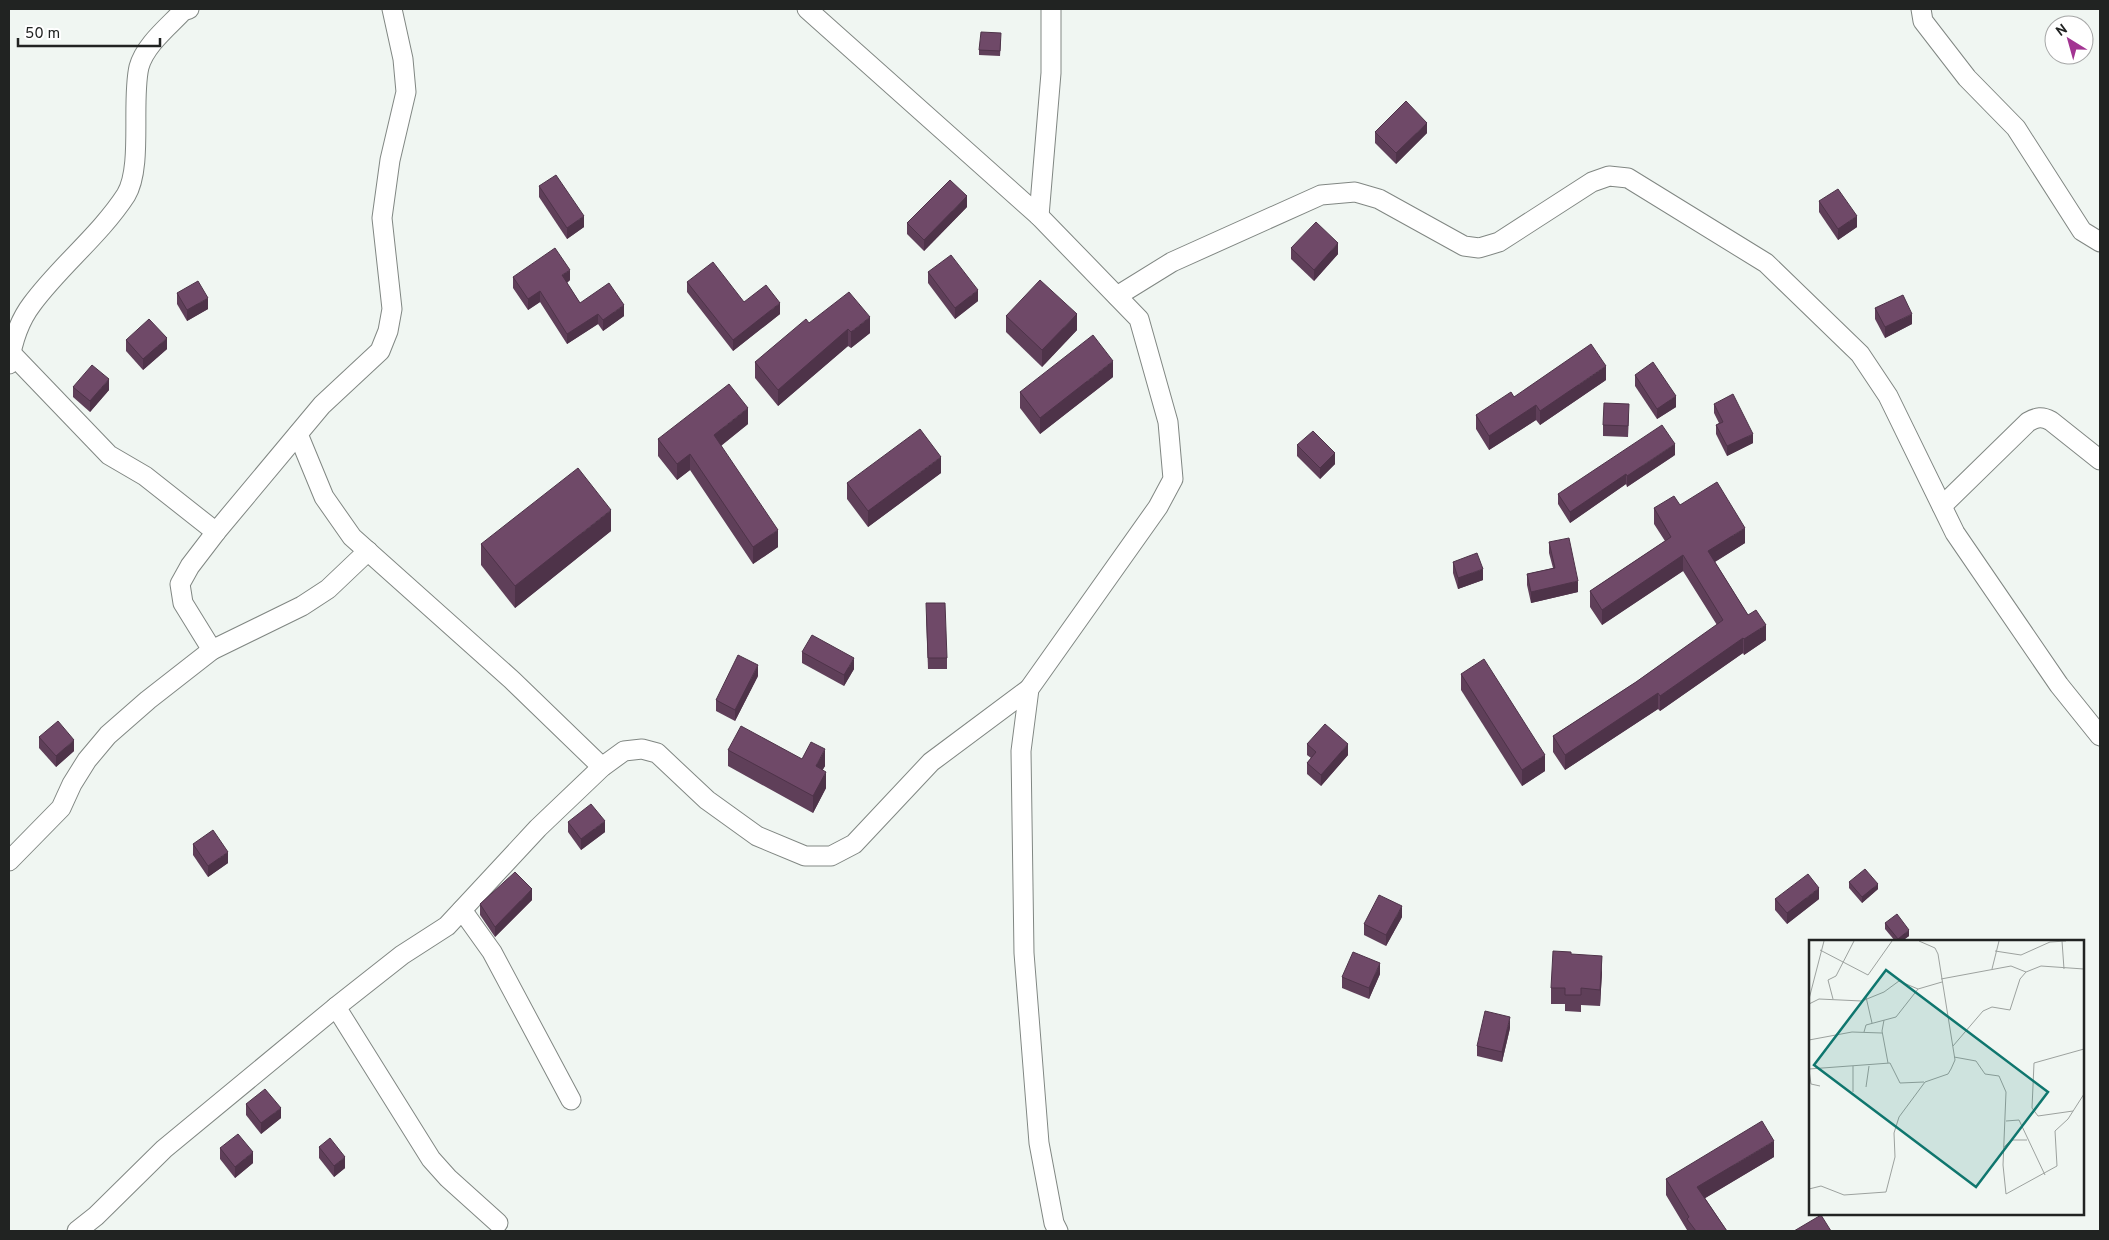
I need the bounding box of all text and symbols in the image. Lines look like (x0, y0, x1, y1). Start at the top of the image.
scale bar (18, 15, 160, 47)
north arrow (2044, 15, 2094, 65)
text: N (2053, 21, 2071, 41)
text: 50 m (25, 25, 60, 44)
inset map (1809, 940, 2084, 1215)

